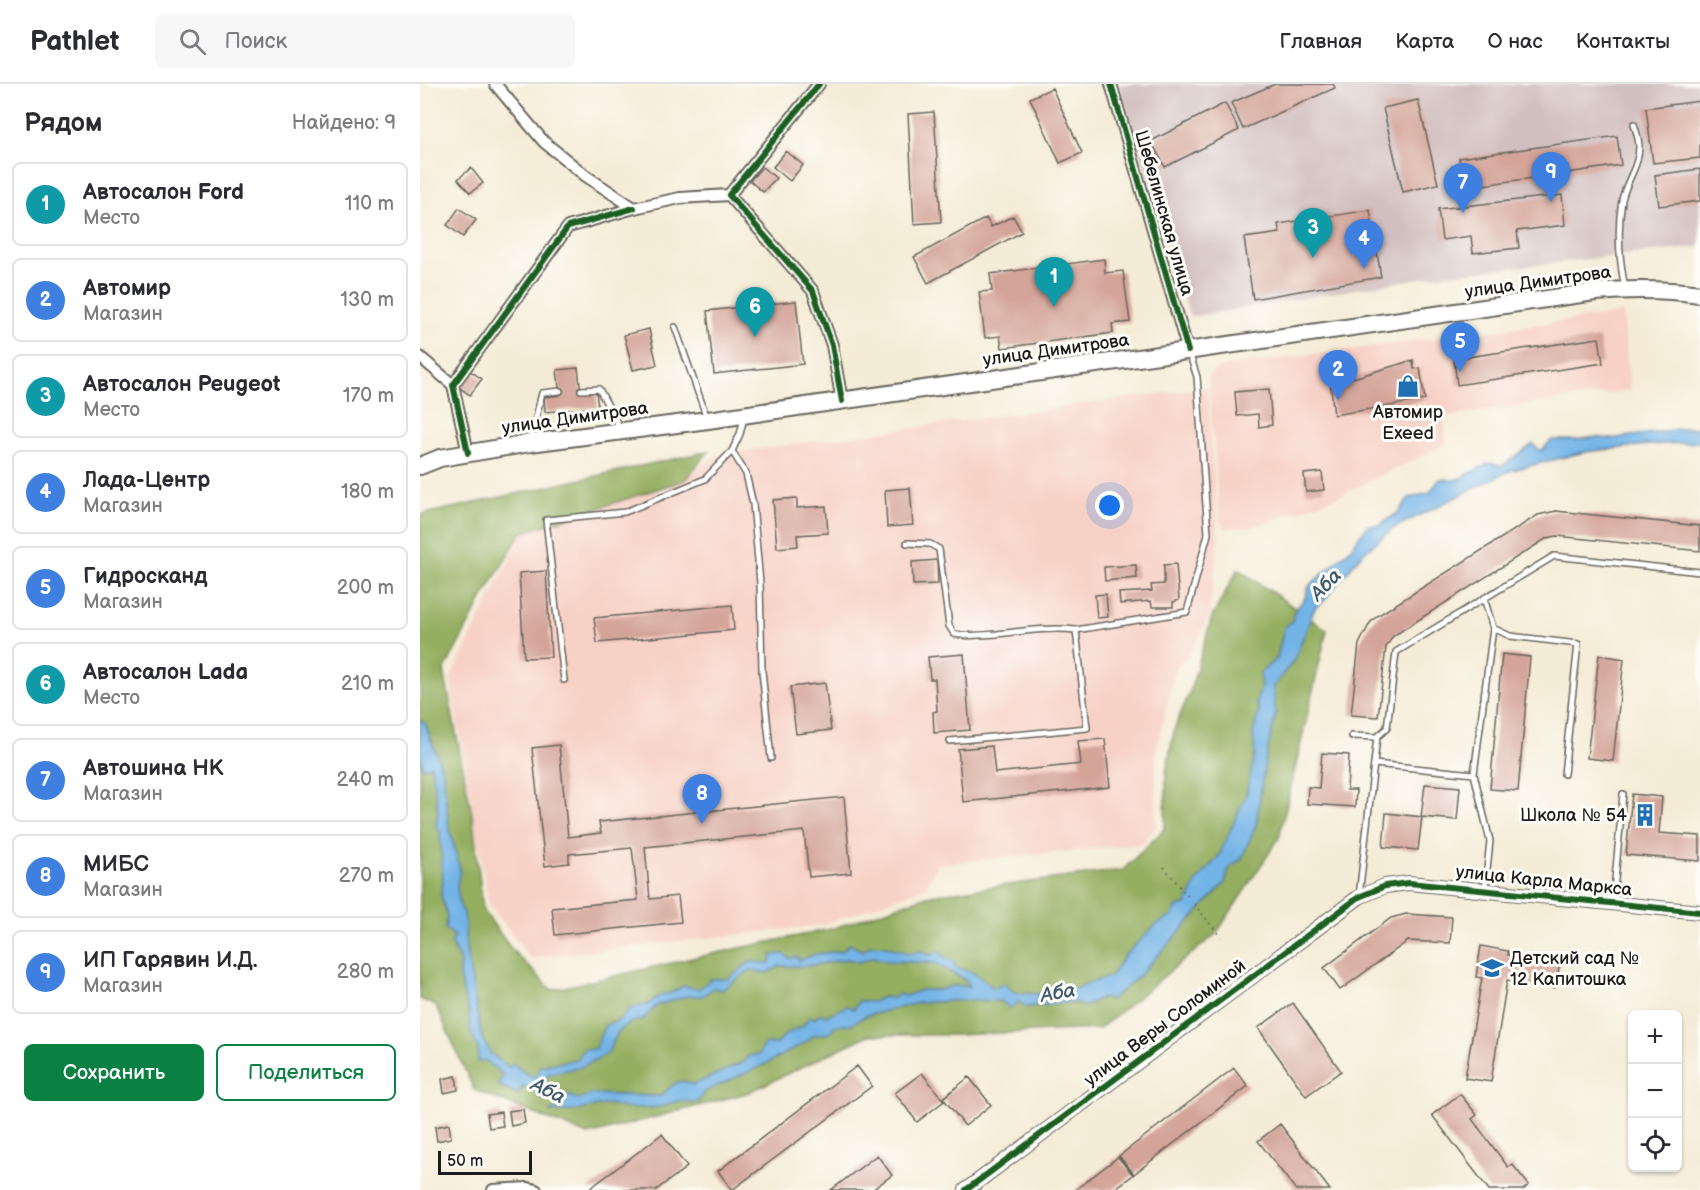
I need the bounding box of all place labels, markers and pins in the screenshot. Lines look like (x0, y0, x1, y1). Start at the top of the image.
pin: 9 (1532, 152, 1570, 202)
pin: 7 (1444, 164, 1482, 213)
pin: 3 (1294, 208, 1332, 258)
pin: 4 (1344, 220, 1384, 269)
pin: 1 (1034, 258, 1074, 307)
pin: 6 (736, 288, 774, 337)
pin: 5 (1440, 322, 1480, 372)
pin: 2 (1318, 350, 1358, 400)
shop icon: Автомир Exeed (1395, 373, 1421, 399)
place label: Автомир Exeed (1372, 402, 1443, 444)
pin: 8 (682, 774, 722, 824)
building icon: Школа № 54 (1632, 802, 1658, 828)
place label: Школа № 54 (1520, 805, 1627, 826)
place label: Детский сад № 12 Капитошка (1510, 948, 1639, 990)
school or university icon: Детский сад № 12 Капитошка (1479, 955, 1505, 981)

